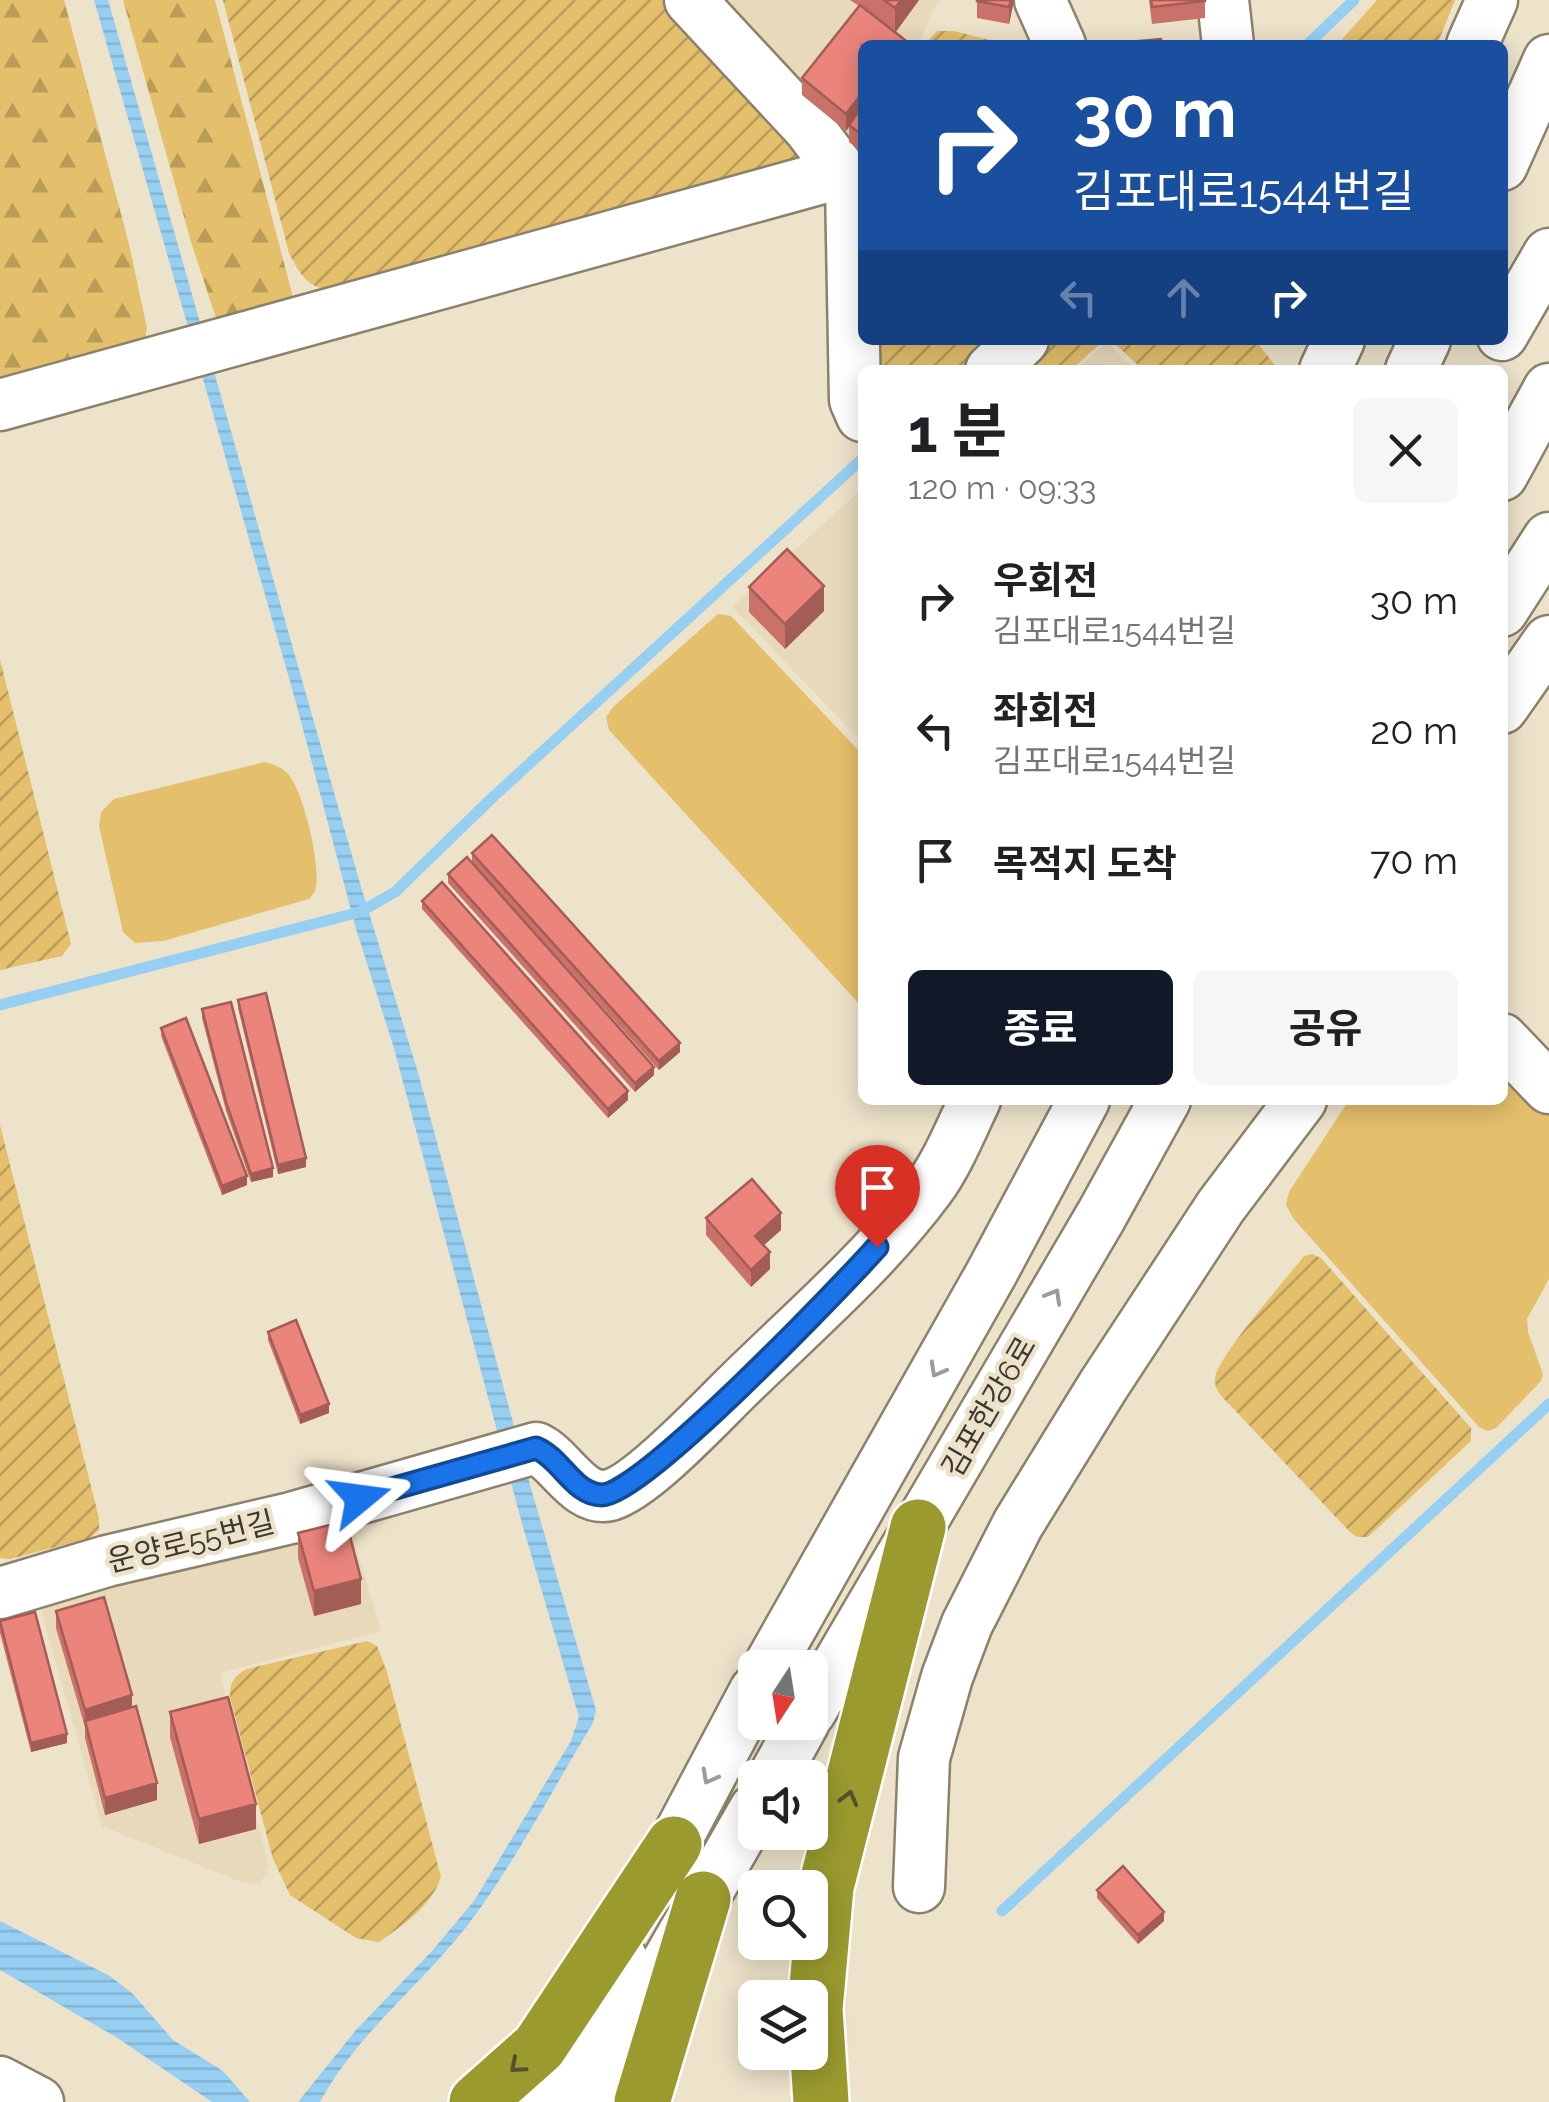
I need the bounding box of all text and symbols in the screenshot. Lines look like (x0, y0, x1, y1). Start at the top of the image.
text: 30 m (1073, 71, 1237, 153)
icon: right (908, 80, 1038, 210)
text: 김포대로1544번길 (1073, 165, 1414, 218)
icon: left (1051, 270, 1106, 325)
icon: ahead (1156, 270, 1211, 325)
icon: right (1261, 270, 1316, 325)
text: 1 분 (908, 396, 1007, 466)
button: close (1353, 398, 1458, 503)
text: 120 m · 09:33 (908, 469, 1096, 506)
text: 우회전 (993, 558, 1098, 603)
icon: right (908, 573, 963, 628)
text: 30 m (1370, 578, 1458, 623)
text: 김포대로1544번길 (993, 612, 1236, 649)
text: 좌회전 (993, 688, 1098, 733)
icon: left (908, 703, 963, 758)
text: 20 m (1370, 708, 1458, 753)
text: 김포대로1544번길 (993, 742, 1236, 779)
icon: arrive (908, 833, 963, 888)
text: 70 m (1370, 838, 1458, 883)
text: 목적지 도착 (993, 841, 1177, 886)
button: 종료 (908, 970, 1173, 1085)
button: 공유 (1193, 970, 1458, 1085)
pin (835, 1145, 920, 1248)
icon: arrive (850, 1160, 905, 1215)
one-way arrow (1042, 1289, 1061, 1307)
street label: 김포한강6로 (934, 1330, 1043, 1483)
one-way arrow (930, 1359, 950, 1377)
position arrow (308, 1446, 412, 1550)
street label: 운양로55번길 (104, 1504, 278, 1579)
north arrow (738, 1650, 828, 1740)
map controls (738, 1650, 828, 2070)
button: sound (738, 1760, 828, 1850)
one-way arrow (702, 1766, 722, 1784)
one-way arrow (837, 1790, 858, 1807)
button: search (738, 1870, 828, 1960)
button: layers (738, 1980, 828, 2070)
one-way arrow (511, 2055, 529, 2073)

